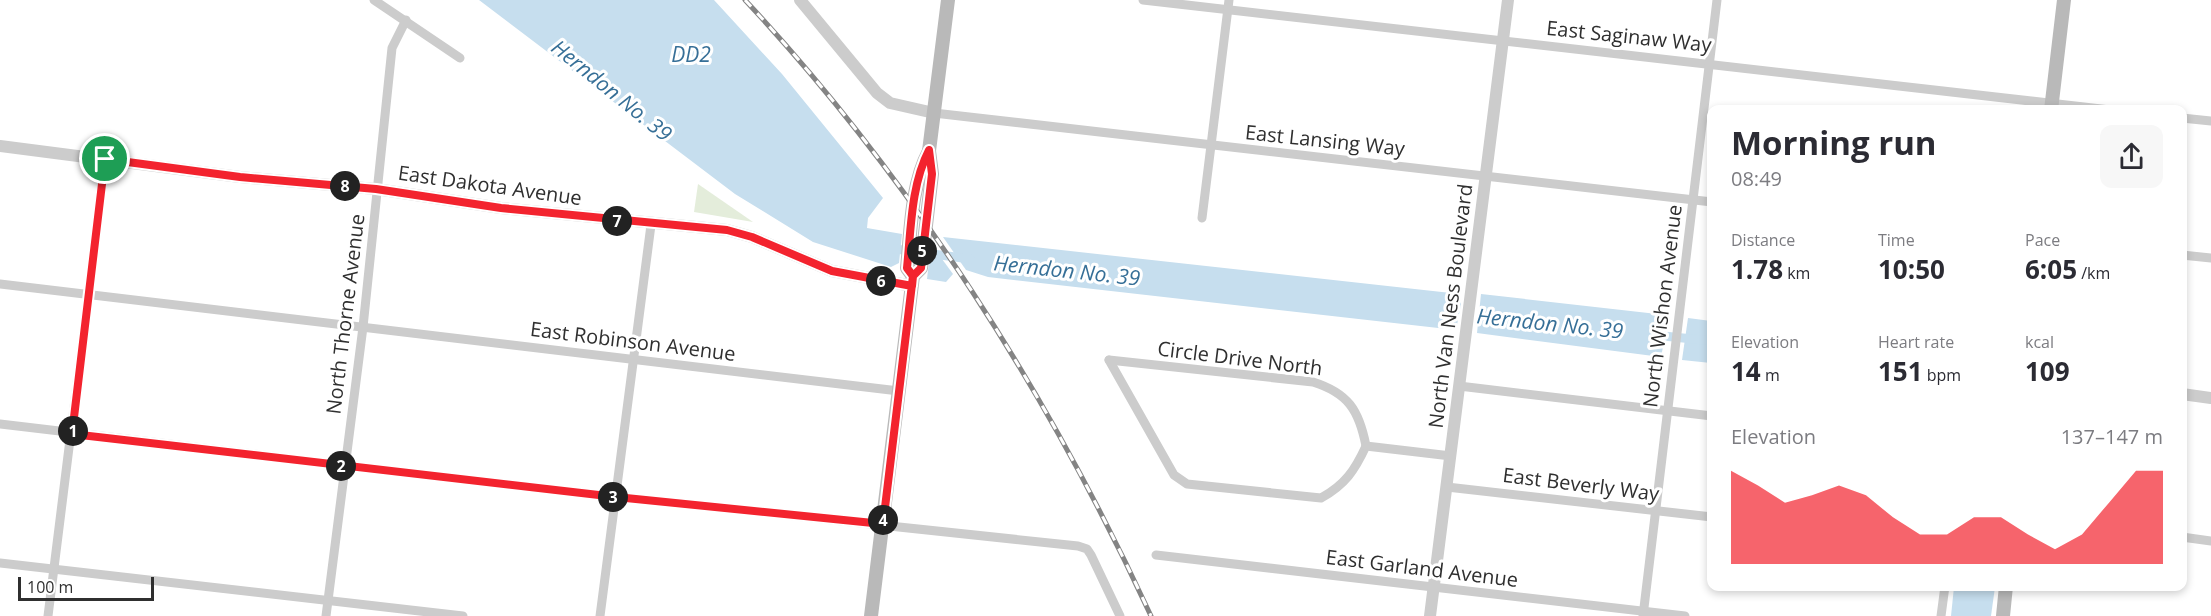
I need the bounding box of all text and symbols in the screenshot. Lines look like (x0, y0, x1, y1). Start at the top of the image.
street label: East Saginaw Way (1545, 14, 1714, 58)
water label: Herndon No. 39 (546, 33, 678, 147)
water label: DD2 (671, 40, 711, 68)
street label: East Lansing Way (1244, 118, 1407, 162)
text: Morning run (1731, 120, 1937, 165)
button: share (2100, 125, 2163, 188)
pin (79, 133, 130, 184)
icon: arrive (88, 142, 121, 175)
street label: East Dakota Avenue (396, 159, 584, 211)
text: 08:49 (1731, 165, 1782, 192)
pin: 8 (330, 171, 360, 201)
text: 8 (340, 175, 350, 197)
street label: North Van Ness Boulevard (1422, 182, 1478, 430)
street label: North Wishon Avenue (1636, 203, 1688, 409)
pin: 7 (602, 206, 632, 236)
text: 7 (612, 210, 622, 232)
street label: North Thorne Avenue (319, 212, 371, 416)
text: Distance (1731, 229, 1795, 251)
text: Time (1878, 229, 1915, 251)
text: Pace (2025, 229, 2060, 251)
pin: 5 (907, 236, 937, 266)
text: 5 (917, 240, 927, 262)
water label: Herndon No. 39 (992, 248, 1142, 292)
text: 1.78 (1731, 251, 1783, 287)
text: 10:50 (1878, 251, 1945, 287)
text: 6:05 (2025, 251, 2077, 287)
text: km (1783, 262, 1810, 284)
text: /km (2077, 262, 2110, 284)
pin: 6 (866, 266, 896, 296)
text: 6 (876, 270, 886, 292)
water label: Herndon No. 39 (1475, 301, 1625, 345)
street label: East Robinson Avenue (529, 315, 737, 367)
text: Elevation (1731, 331, 1799, 353)
text: Heart rate (1878, 331, 1954, 353)
text: kcal (2025, 331, 2054, 353)
street label: Circle Drive North (1156, 335, 1324, 381)
text: 14 (1731, 353, 1761, 389)
text: 151 (1878, 353, 1923, 389)
text: 109 (2025, 353, 2070, 389)
text: m (1761, 364, 1780, 386)
text: bpm (1923, 364, 1961, 386)
pin: 1 (58, 416, 88, 446)
text: 1 (68, 420, 78, 442)
text: Elevation (1731, 423, 1816, 450)
text: 137–147 m (2061, 423, 2163, 450)
pin: 2 (326, 451, 356, 481)
text: 2 (336, 455, 346, 477)
street label: East Beverly Way (1501, 461, 1662, 507)
pin: 3 (598, 482, 628, 512)
text: 3 (608, 486, 618, 508)
pin: 4 (868, 505, 898, 535)
text: 4 (878, 509, 888, 531)
street label: East Garland Avenue (1324, 543, 1520, 593)
scale bar (18, 574, 154, 602)
text: 100 m (27, 576, 73, 598)

